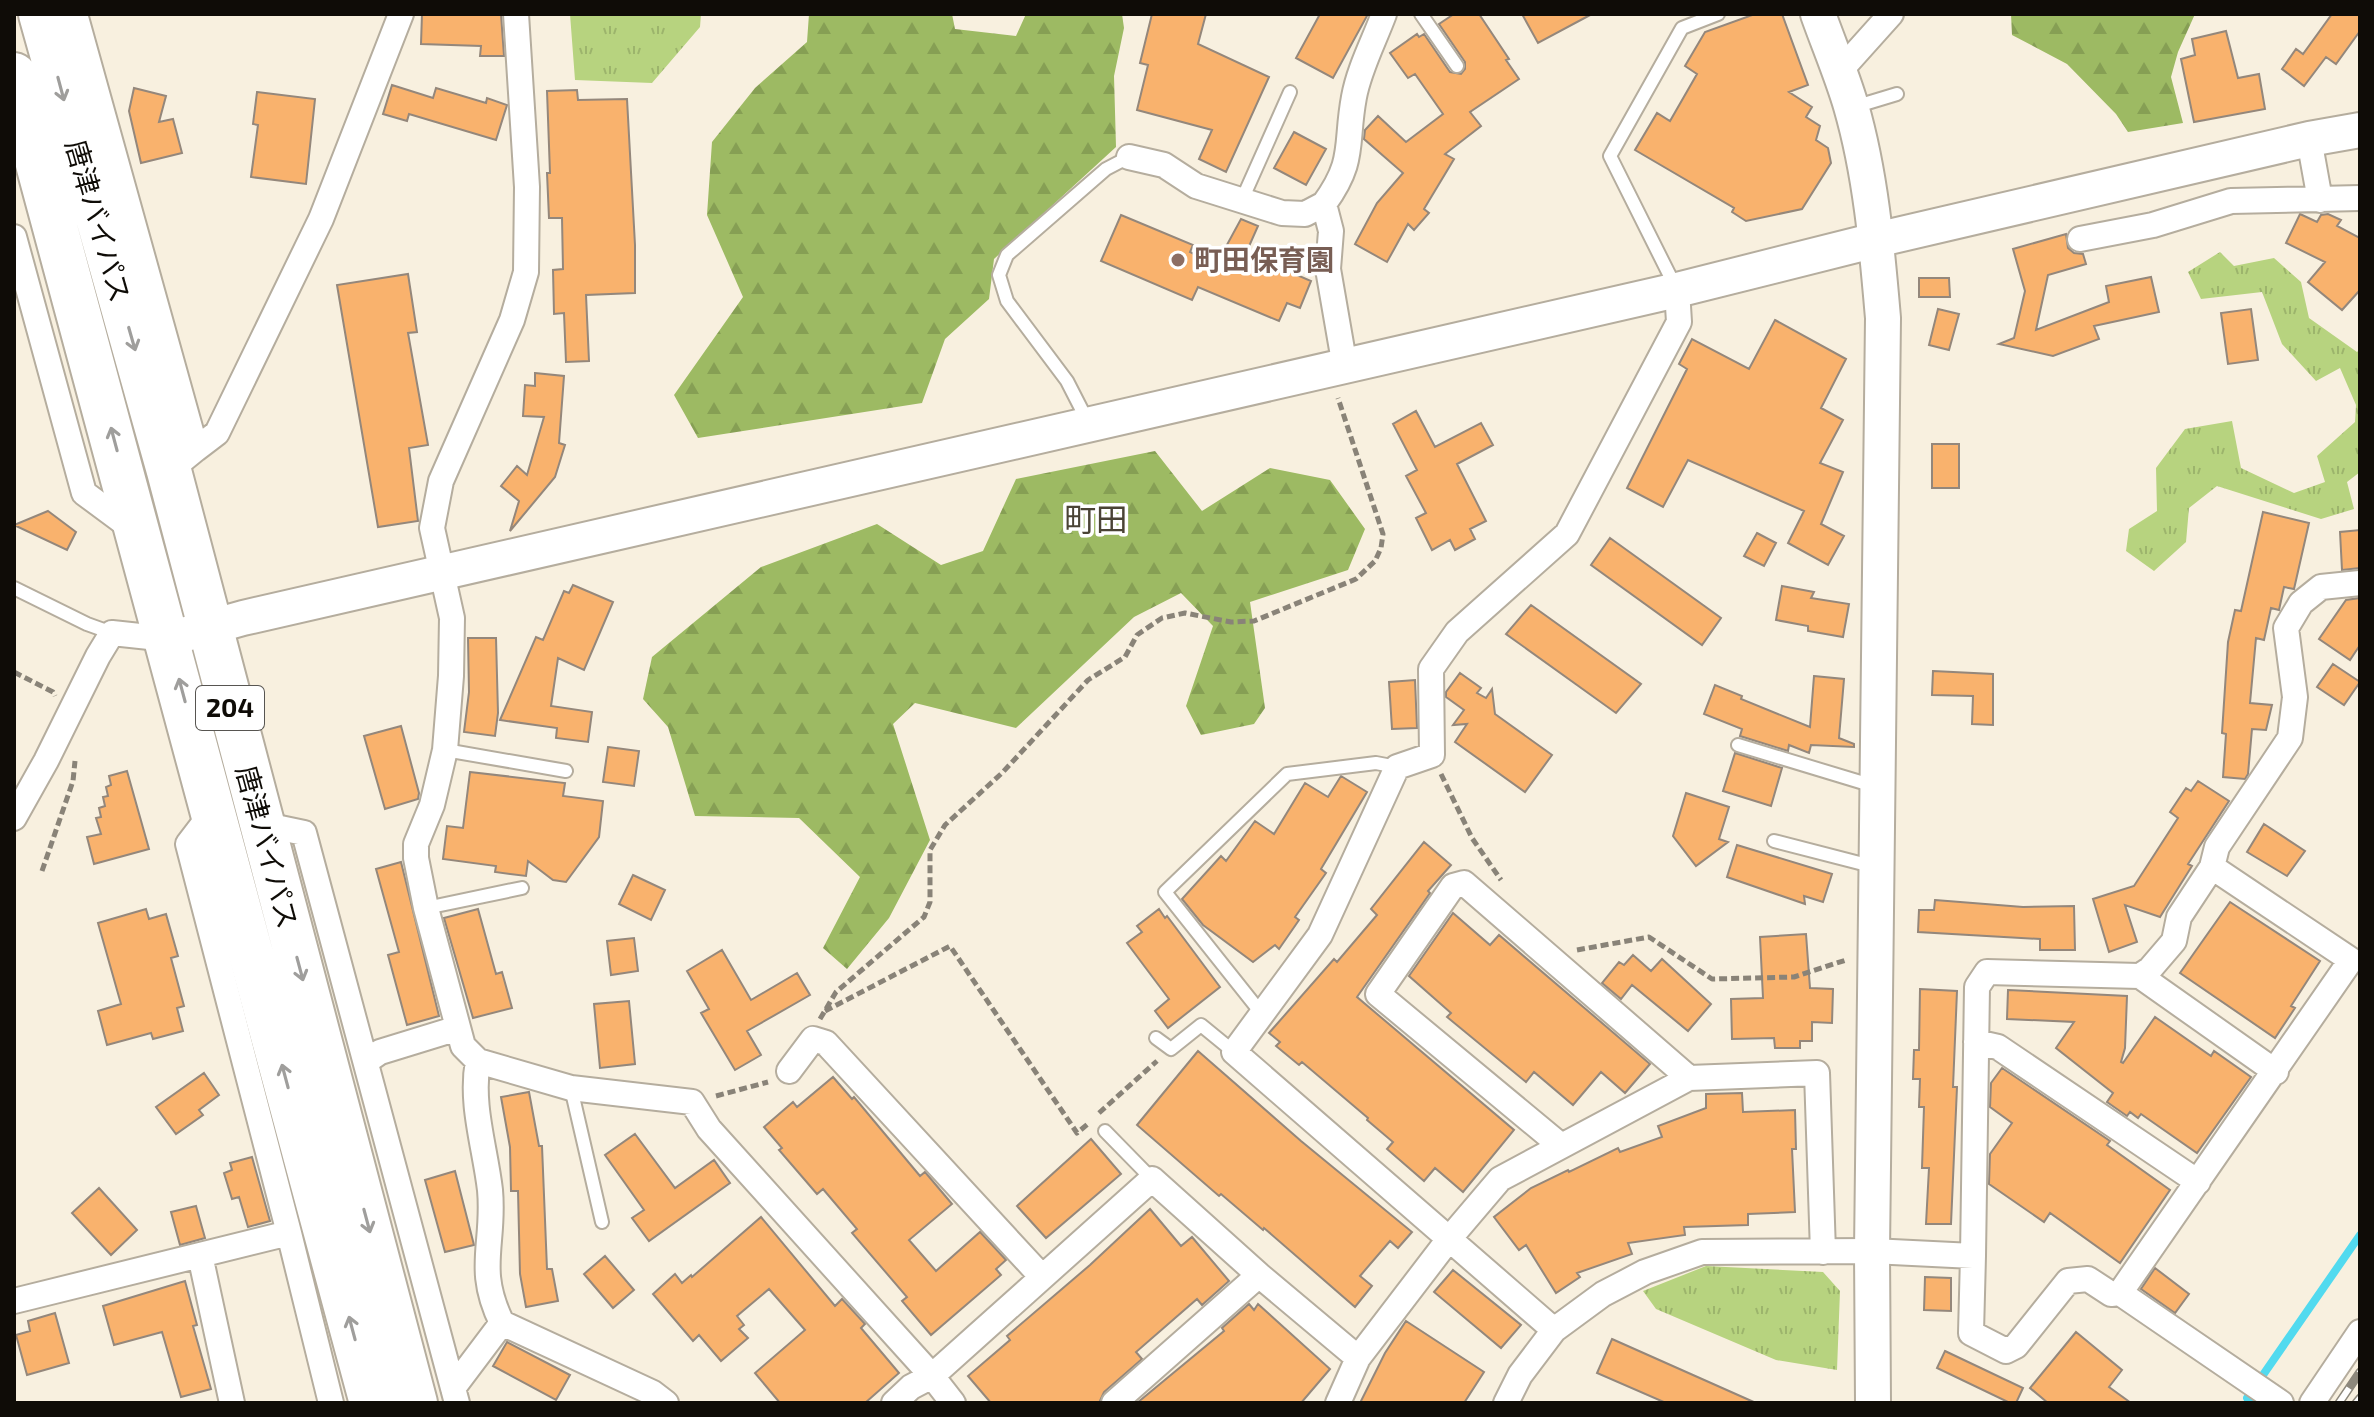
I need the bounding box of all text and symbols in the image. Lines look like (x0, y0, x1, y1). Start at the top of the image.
one-way arrow (55, 76, 70, 102)
street label: 唐津バイパス (60, 136, 138, 306)
place label: 町田保育園 (1194, 242, 1334, 276)
marker: 町田保育園 (1169, 251, 1187, 269)
one-way arrow (125, 326, 140, 352)
one-way arrow (106, 427, 121, 452)
district label: 町田 (1064, 499, 1128, 537)
one-way arrow (173, 678, 188, 704)
road number: 204 (196, 686, 264, 730)
street label: 唐津バイパス (230, 761, 306, 932)
one-way arrow (293, 956, 308, 982)
one-way arrow (277, 1064, 292, 1090)
one-way arrow (360, 1207, 375, 1233)
one-way arrow (344, 1315, 359, 1341)

